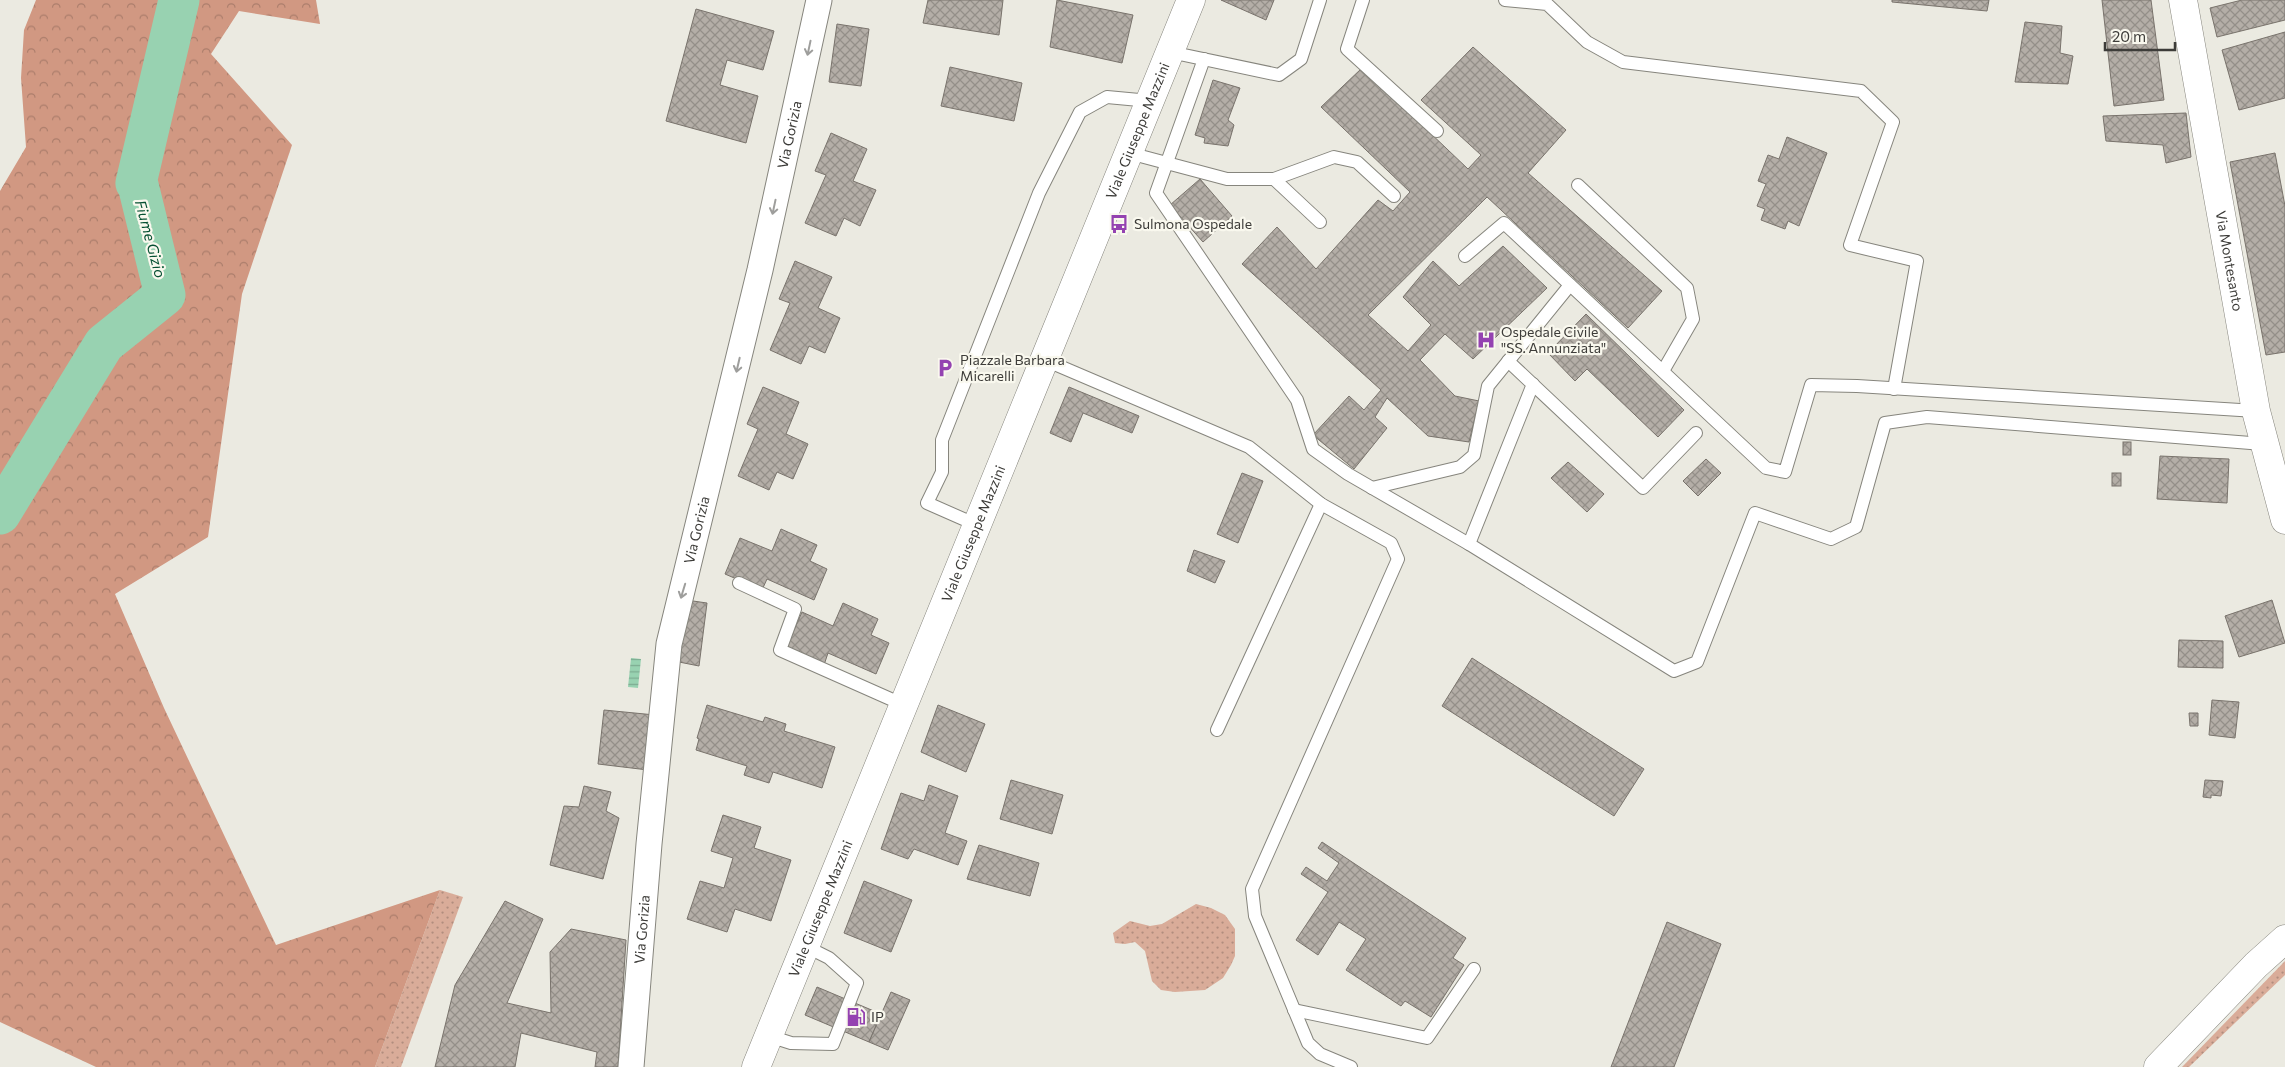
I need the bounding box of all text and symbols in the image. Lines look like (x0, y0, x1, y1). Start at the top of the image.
scale bar (2105, 20, 2175, 52)
text: 20 m (2112, 27, 2146, 45)
one-way arrow (803, 39, 813, 55)
street label: Viale Giuseppe Mazzini (1102, 60, 1173, 201)
street label: Via Gorizia (773, 99, 805, 170)
water label: Fiume Gizio (132, 198, 170, 280)
one-way arrow (769, 198, 778, 214)
street label: Via Montesanto (2213, 209, 2247, 312)
bus stop icon: Sulmona Ospedale (1108, 213, 1130, 235)
place label: Sulmona Ospedale (1134, 215, 1252, 232)
place label: Ospedale Civile "SS. Annunziata" (1501, 323, 1606, 356)
hospital icon: Ospedale Civile "SS. Annunziata" (1475, 329, 1497, 351)
place label: Piazzale Barbara Micarelli (960, 351, 1065, 384)
one-way arrow (733, 356, 742, 372)
parking icon: Piazzale Barbara Micarelli (934, 357, 956, 379)
street label: Viale Giuseppe Mazzini (938, 463, 1008, 604)
street label: Via Gorizia (680, 494, 713, 565)
one-way arrow (677, 582, 687, 598)
street label: Viale Giuseppe Mazzini (785, 838, 856, 979)
street label: Via Gorizia (630, 894, 653, 964)
fuel station icon: IP (845, 1006, 867, 1028)
place label: IP (871, 1008, 884, 1025)

